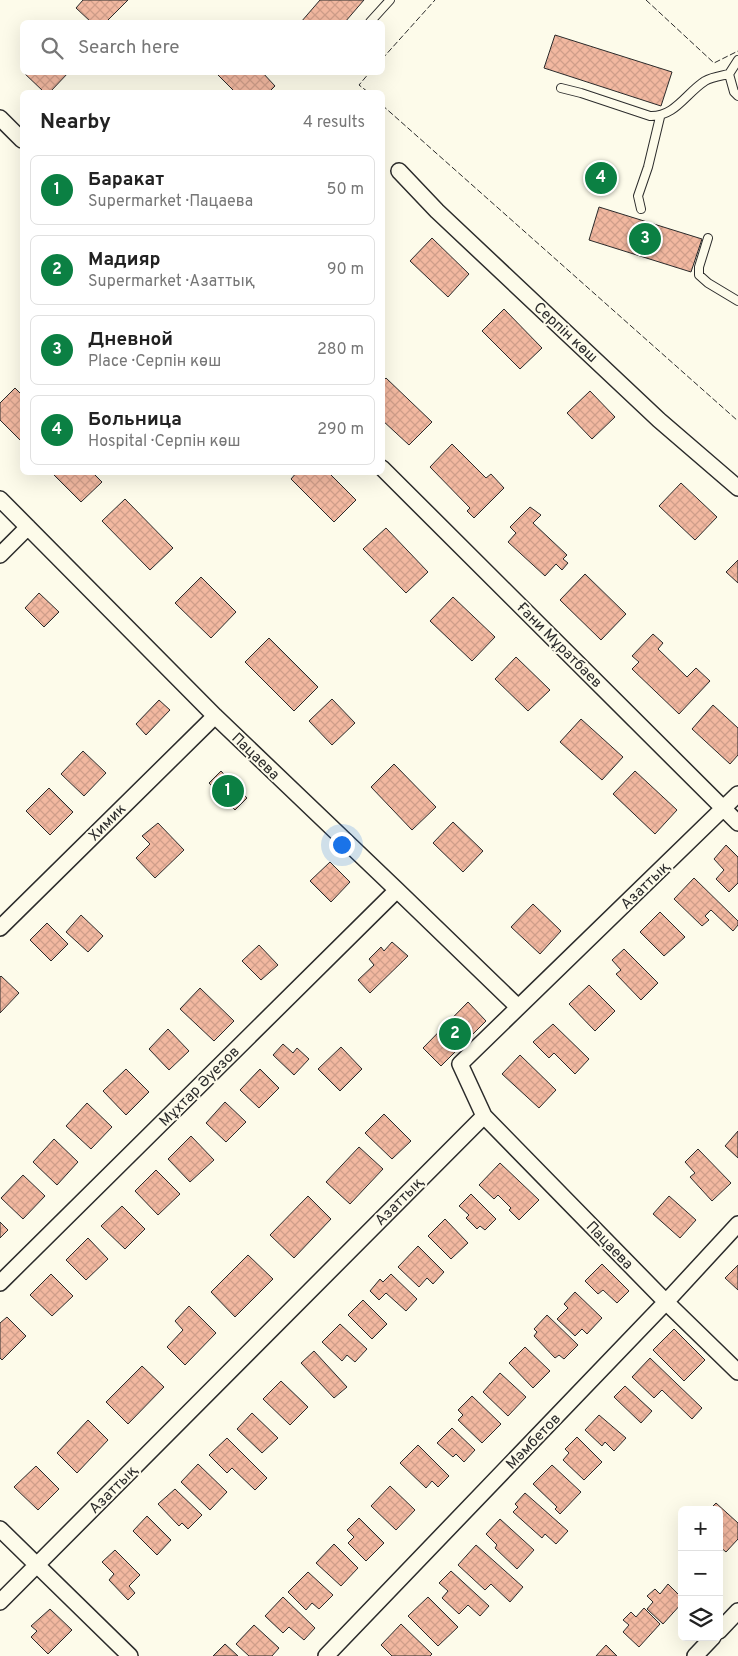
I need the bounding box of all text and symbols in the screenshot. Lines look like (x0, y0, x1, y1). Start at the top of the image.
search box (20, 20, 385, 75)
icon: search (38, 34, 66, 62)
text: Search here (78, 36, 180, 60)
text: Nearby (40, 109, 111, 136)
text: 4 results (303, 113, 365, 133)
pin: 4 (585, 159, 617, 197)
text: Баракат (88, 168, 164, 192)
text: 1 (54, 180, 60, 200)
text: 50 m (327, 180, 364, 200)
text: Supermarket · Пацаева (88, 192, 253, 212)
pin: 3 (629, 220, 661, 258)
text: Мадияр (88, 248, 161, 272)
text: 2 (52, 260, 62, 280)
text: 90 m (327, 260, 364, 280)
text: Supermarket · Азаттық (88, 272, 255, 292)
street label: Серпін көш (529, 299, 601, 368)
text: Дневной (88, 328, 173, 352)
text: 3 (52, 340, 62, 360)
text: 280 m (317, 340, 364, 360)
text: Place · Серпін көш (88, 352, 221, 372)
text: Больница (88, 408, 182, 432)
text: 4 (52, 420, 62, 440)
text: 290 m (317, 420, 364, 440)
text: Hospital · Серпін көш (88, 432, 241, 452)
street label: Ғани Мұратбаев (512, 599, 606, 693)
street label: Пацаева (227, 729, 283, 785)
pin: 1 (212, 772, 244, 810)
street label: Химик (85, 800, 131, 846)
your location (329, 832, 355, 858)
street label: Азаттық (617, 858, 675, 914)
pin: 2 (439, 1015, 471, 1053)
street label: Мұхтар Әуезов (156, 1043, 244, 1131)
street label: Азаттық (372, 1173, 429, 1231)
street label: Пацаева (581, 1218, 637, 1274)
street label: Мәмбетов (503, 1410, 566, 1474)
street label: Азаттық (86, 1461, 143, 1519)
map controls (678, 1506, 723, 1641)
button: + (678, 1506, 723, 1551)
button: − (678, 1551, 723, 1596)
button: layers (678, 1596, 723, 1641)

